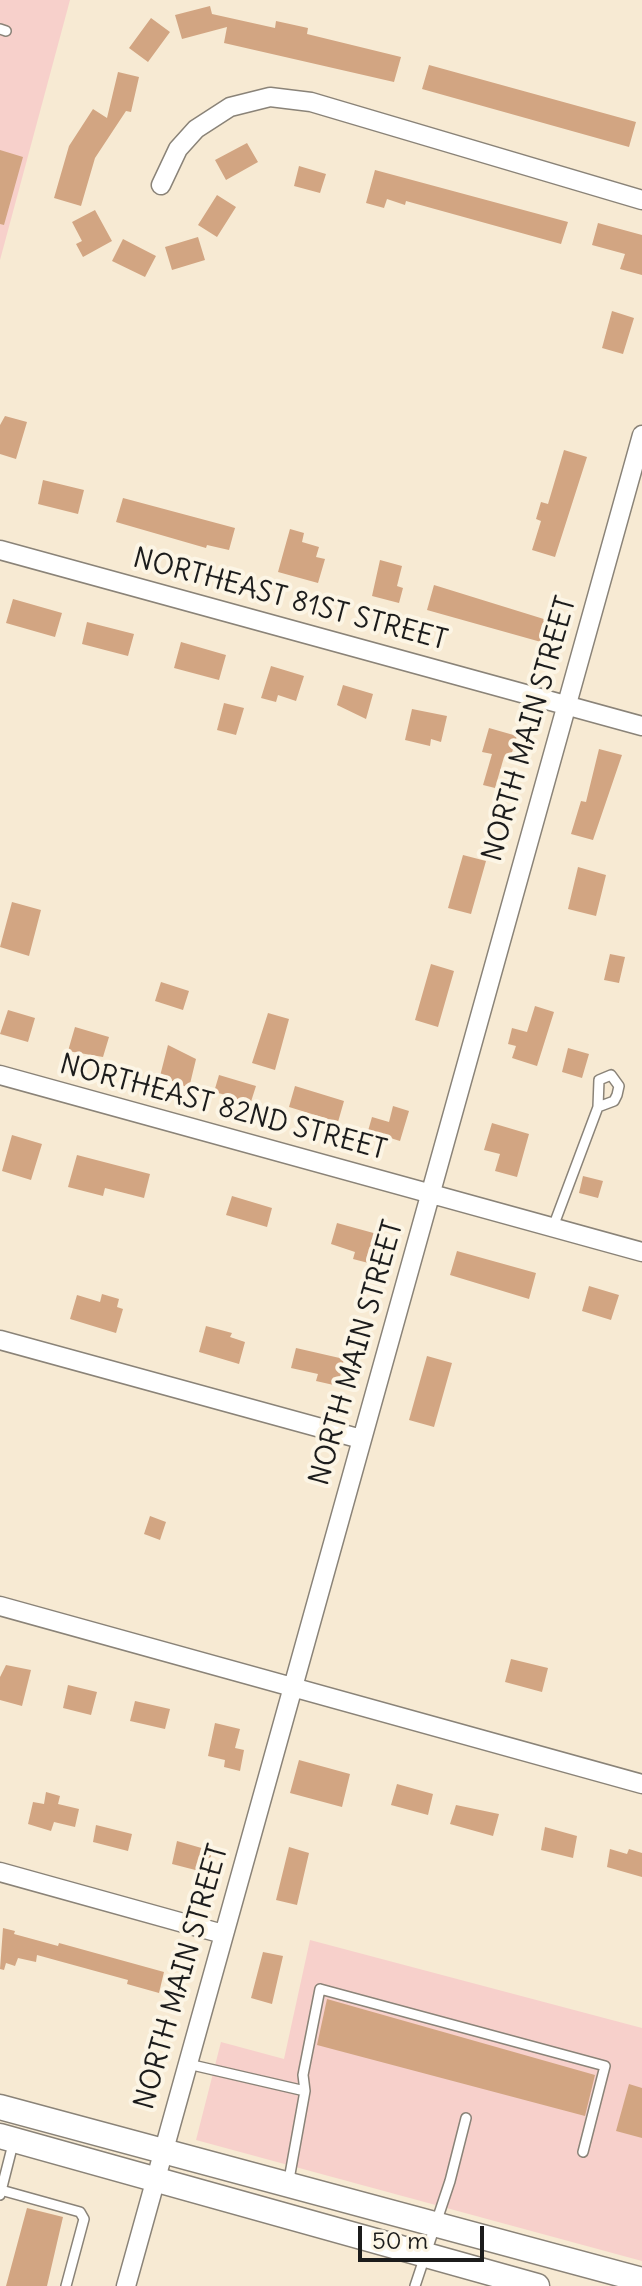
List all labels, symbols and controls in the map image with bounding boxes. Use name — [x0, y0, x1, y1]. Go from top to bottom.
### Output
street label: NORTHEAST 81ST STREET — [129, 542, 451, 658]
street label: NORTH MAIN STREET — [476, 593, 584, 865]
street label: NORTHEAST 82ND STREET — [56, 1048, 390, 1168]
street label: NORTH MAIN STREET — [303, 1217, 411, 1489]
street label: NORTH MAIN STREET — [128, 1841, 236, 2113]
scale bar — [362, 2210, 488, 2260]
text: 50 m — [372, 2225, 428, 2255]

